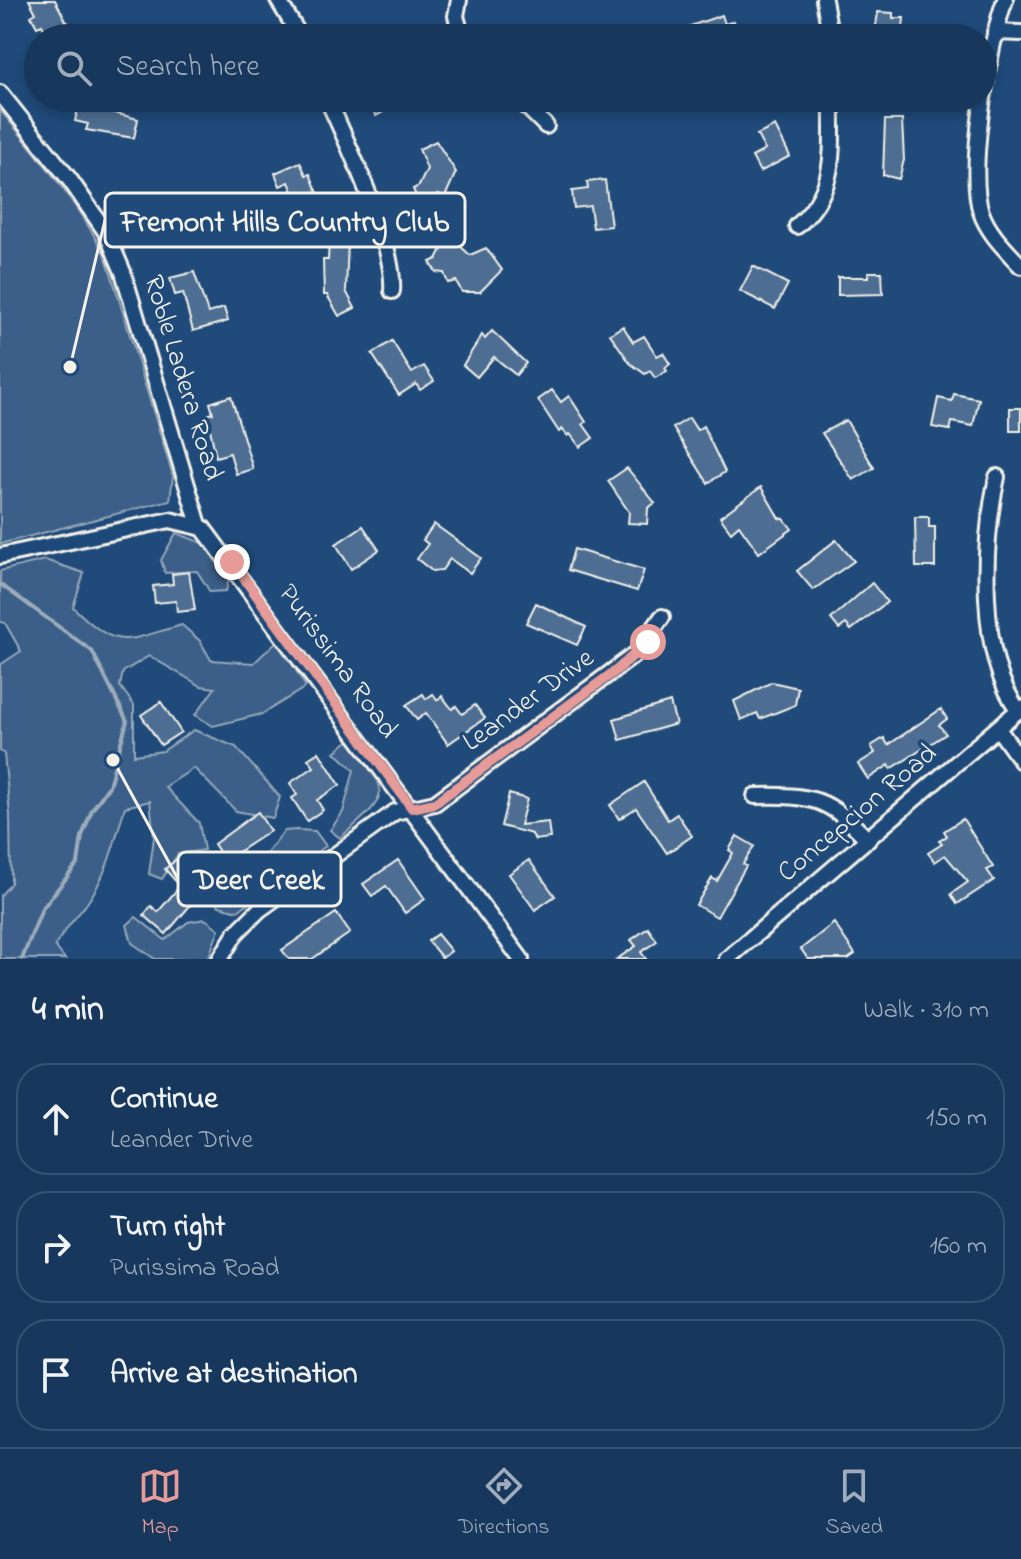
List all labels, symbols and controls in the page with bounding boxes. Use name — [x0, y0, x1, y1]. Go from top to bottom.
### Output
search box — [24, 24, 997, 112]
icon: search — [52, 46, 96, 90]
text: Search here — [116, 46, 260, 90]
callout: Fremont Hills Country Club — [105, 193, 465, 247]
text: Fremont Hills Country Club — [119, 202, 449, 246]
street label: Roble Ladera Road — [131, 270, 233, 486]
route end — [214, 544, 250, 580]
street label: Purissima Road — [267, 576, 407, 748]
route start — [630, 624, 666, 660]
street label: Leander Drive — [455, 639, 604, 763]
street label: Concepcion Road — [769, 735, 947, 893]
callout: Deer Creek — [178, 852, 341, 906]
text: Deer Creek — [191, 860, 326, 904]
text: 4 min — [32, 986, 104, 1036]
text: Walk · 310 m — [864, 992, 989, 1030]
text: Continue — [110, 1078, 218, 1122]
icon: ahead — [34, 1097, 78, 1141]
text: 150 m — [926, 1100, 987, 1138]
text: Leander Drive — [110, 1122, 253, 1160]
text: Turn right — [110, 1206, 225, 1250]
icon: right — [34, 1225, 78, 1269]
text: 160 m — [929, 1228, 987, 1266]
text: Purissima Road — [110, 1250, 279, 1288]
icon: arrive — [34, 1353, 78, 1397]
text: Arrive at destination — [110, 1353, 358, 1397]
tab: Map — [138, 1464, 182, 1544]
tab: Directions — [458, 1464, 549, 1544]
tab: Saved — [826, 1464, 883, 1544]

